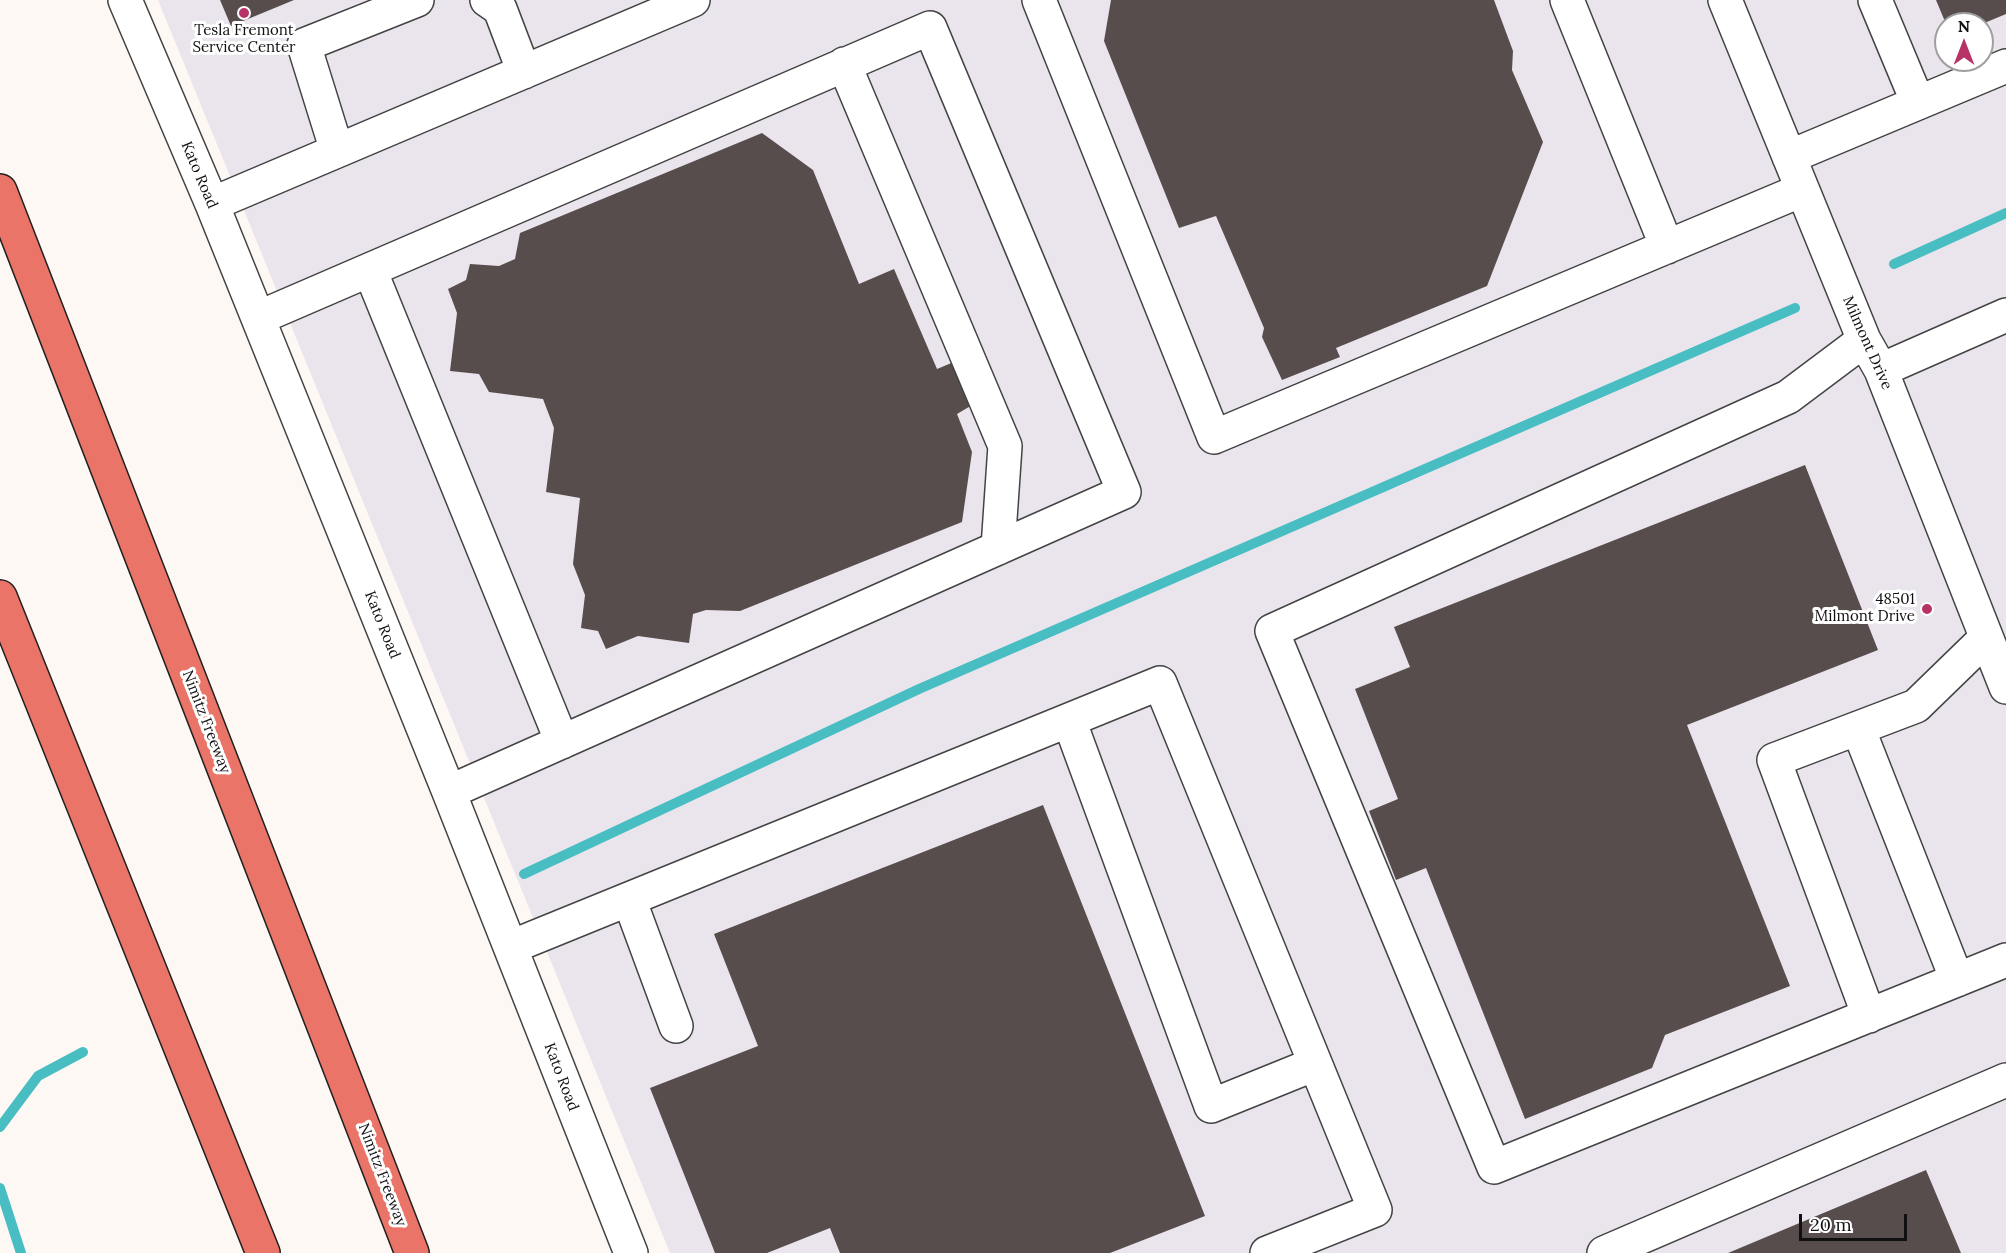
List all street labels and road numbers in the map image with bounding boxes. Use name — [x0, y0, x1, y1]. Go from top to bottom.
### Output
street label: Kato Road — [177, 139, 221, 211]
street label: Milmont Drive — [1838, 293, 1896, 393]
street label: Kato Road — [360, 589, 404, 661]
street label: Nimitz Freeway — [178, 668, 234, 776]
street label: Kato Road — [540, 1041, 582, 1113]
street label: Nimitz Freeway — [354, 1121, 410, 1229]

